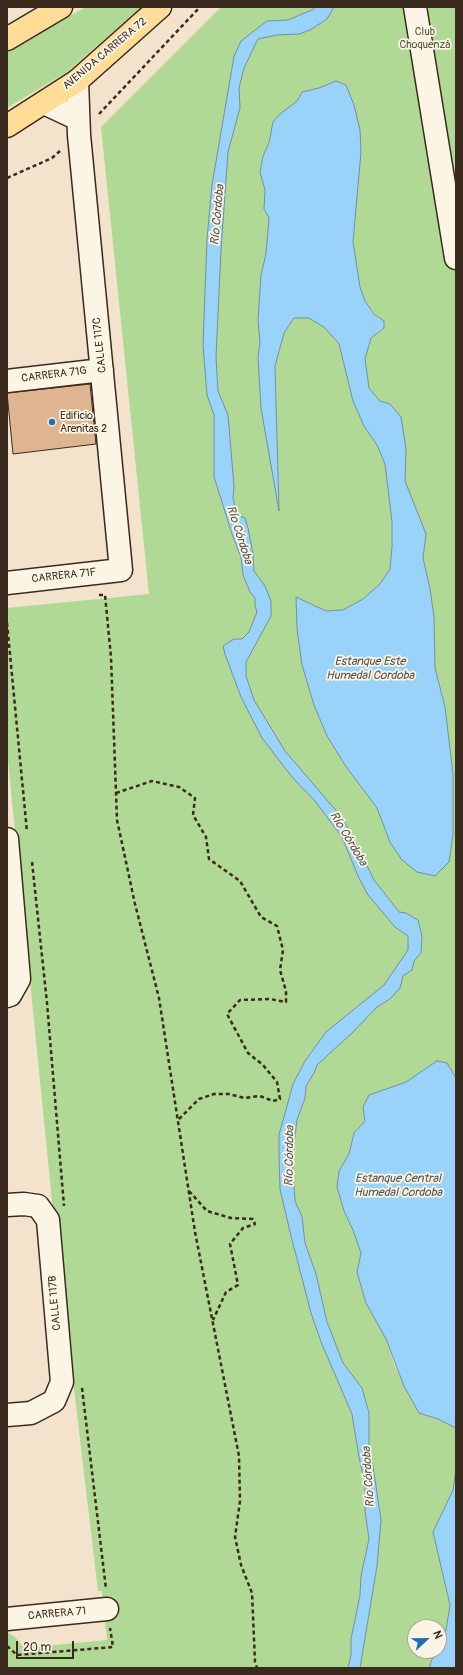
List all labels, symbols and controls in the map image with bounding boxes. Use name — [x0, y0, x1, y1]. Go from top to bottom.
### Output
street label: AVENIDA CARRERA 72 — [60, 15, 150, 93]
park label: Club Choquenzá — [400, 25, 450, 51]
water label: Río Córdoba — [208, 184, 228, 246]
street label: CALLE 117C — [91, 317, 109, 373]
street label: CARRERA 71G — [21, 364, 87, 386]
place label: Edificio Arenitas 2 — [60, 409, 107, 435]
marker: Edificio Arenitas 2 — [47, 417, 57, 427]
water label: Río Córdoba — [223, 504, 255, 566]
street label: CARRERA 71F — [31, 566, 97, 586]
water label: Estanque Este Humedal Cordoba — [326, 655, 414, 683]
water label: Río Córdoba — [326, 809, 370, 869]
water label: Río Córdoba — [282, 1125, 298, 1187]
water label: Estanque Central Humedal Cordoba — [354, 1172, 442, 1200]
street label: CALLE 117B — [46, 1275, 64, 1331]
water label: Río Córdoba — [360, 1446, 378, 1508]
street label: CARRERA 71 — [27, 1605, 87, 1623]
north arrow — [407, 1619, 447, 1659]
text: N — [430, 1629, 445, 1641]
scale bar — [18, 1633, 76, 1659]
text: 20 m — [23, 1640, 51, 1655]

